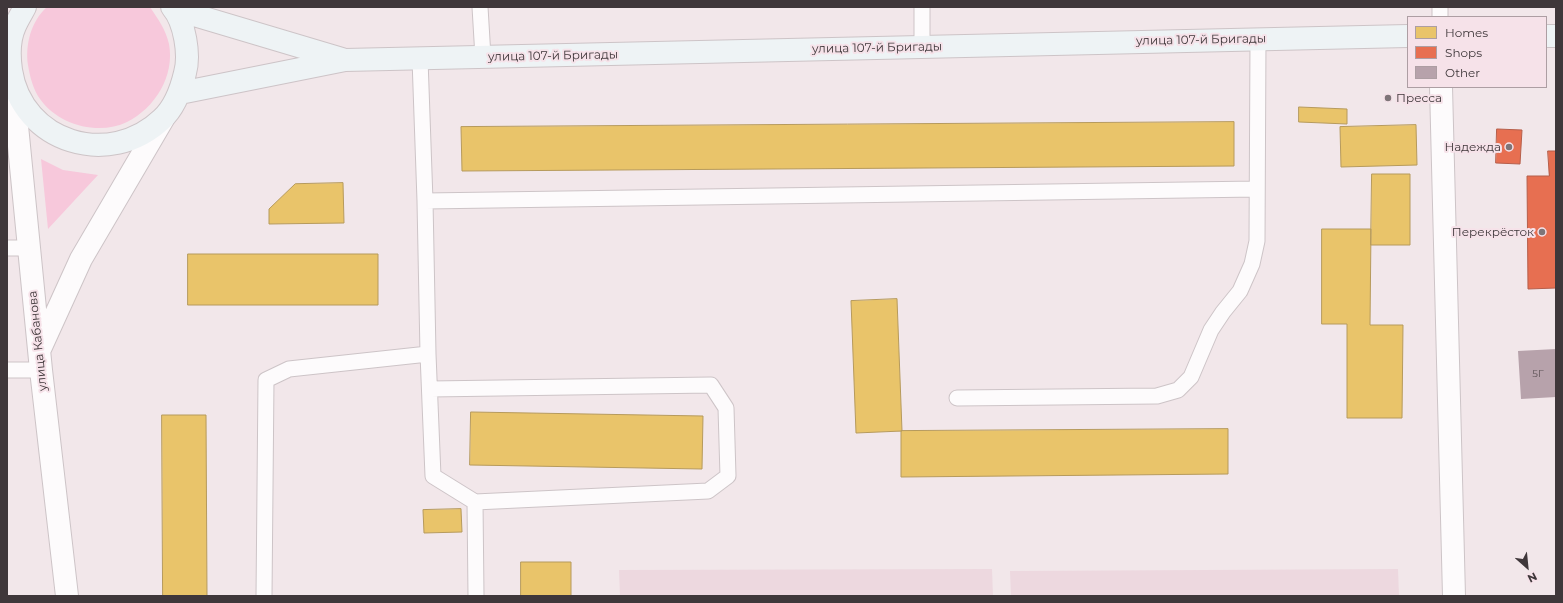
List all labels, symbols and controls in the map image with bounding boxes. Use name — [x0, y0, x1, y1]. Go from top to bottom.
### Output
legend — [1407, 16, 1547, 88]
text: Homes — [1445, 25, 1488, 40]
street label: улица 107-й Бригады — [1136, 32, 1266, 48]
street label: улица 107-й Бригады — [812, 40, 942, 56]
text: Shops — [1445, 45, 1482, 60]
street label: улица 107-й Бригады — [488, 48, 618, 64]
text: Other — [1445, 65, 1480, 80]
place label: Пресса — [1396, 91, 1442, 105]
marker: Пресса — [1383, 93, 1393, 103]
place label: Надежда — [1444, 140, 1501, 154]
marker: Надежда — [1504, 142, 1514, 152]
place label: Перекрёсток — [1452, 225, 1534, 239]
marker: Перекрёсток — [1537, 227, 1547, 237]
street label: улица Кабанова — [26, 290, 50, 392]
house number: 5Г — [1532, 368, 1544, 380]
north arrow — [1507, 547, 1547, 587]
text: N — [1525, 569, 1540, 586]

